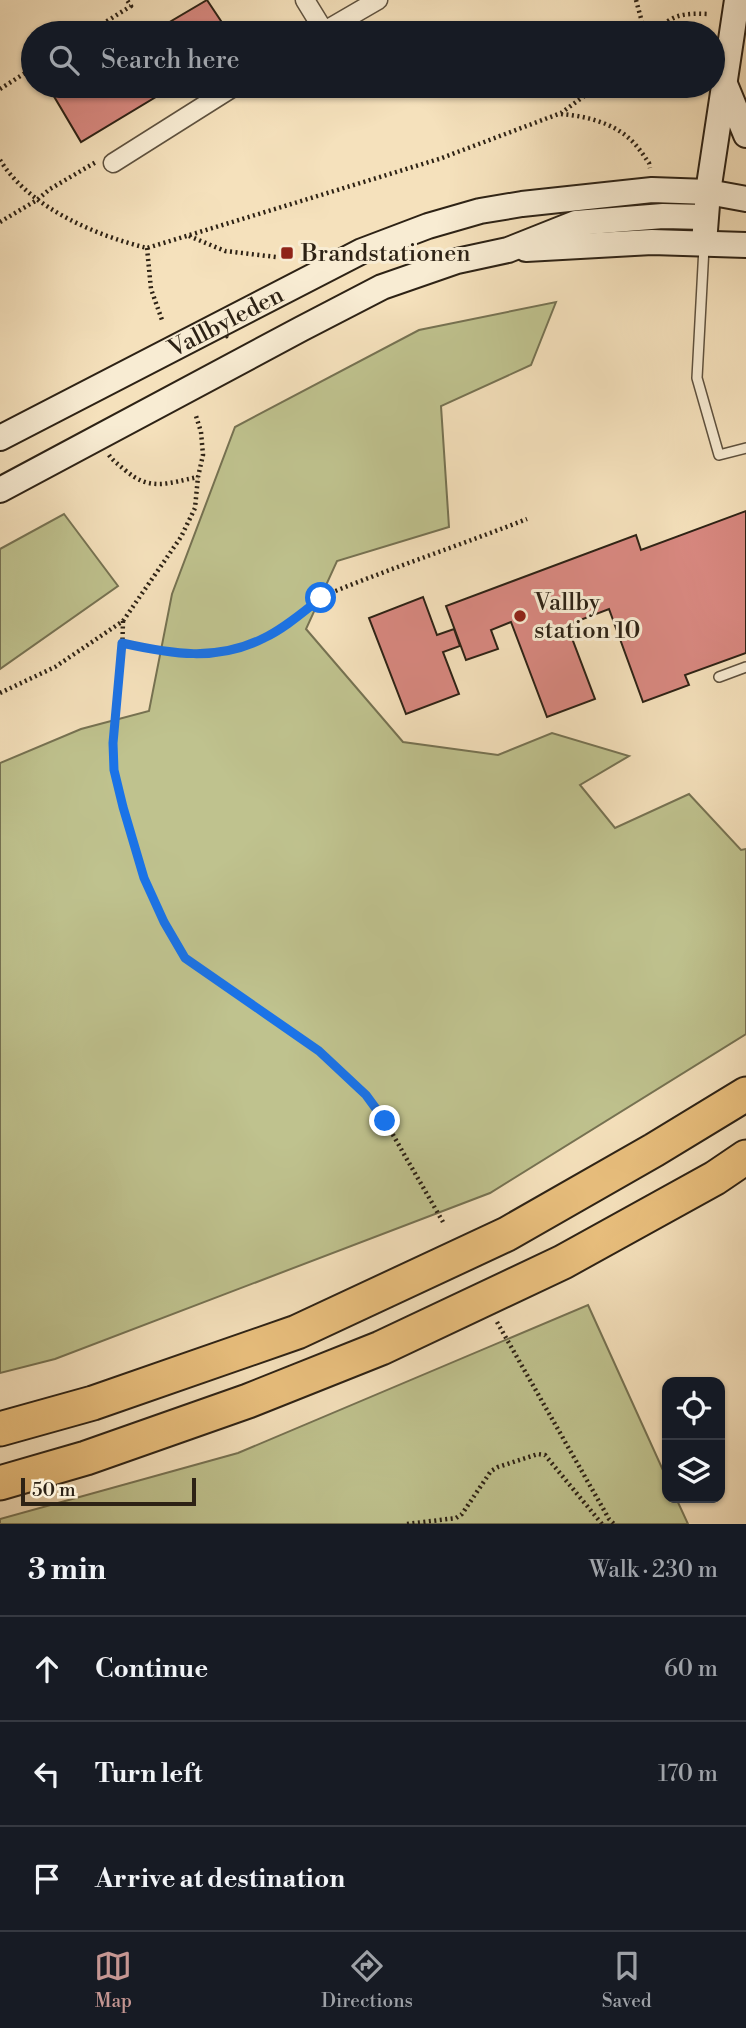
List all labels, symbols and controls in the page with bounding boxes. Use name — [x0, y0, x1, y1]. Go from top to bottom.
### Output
search box — [21, 21, 725, 98]
icon: search — [45, 41, 83, 79]
text: Search here — [101, 44, 240, 76]
place label: Brandstationen — [300, 239, 471, 269]
marker: Brandstationen — [279, 245, 295, 261]
street label: Vallbyleden — [162, 280, 289, 365]
route start — [305, 582, 336, 613]
place label: Vallby station 10 — [533, 588, 640, 646]
marker: Vallby station 10 — [512, 608, 528, 624]
route end — [369, 1105, 400, 1136]
map controls — [662, 1377, 725, 1503]
button: locate — [662, 1377, 725, 1440]
button: layers — [662, 1440, 725, 1503]
scale bar — [21, 1475, 196, 1507]
text: 50 m — [32, 1478, 76, 1502]
text: 3 min — [28, 1551, 106, 1589]
text: Walk · 230 m — [589, 1556, 718, 1584]
icon: ahead — [28, 1650, 66, 1688]
text: Continue — [95, 1653, 208, 1685]
text: 60 m — [664, 1655, 718, 1683]
icon: left — [28, 1755, 66, 1793]
text: Turn left — [95, 1758, 203, 1790]
text: 170 m — [658, 1760, 718, 1788]
icon: arrive — [28, 1860, 66, 1898]
text: Arrive at destination — [95, 1863, 345, 1895]
tab: Map — [94, 1947, 132, 2013]
tab: Directions — [321, 1947, 413, 2013]
tab: Saved — [602, 1947, 652, 2013]

